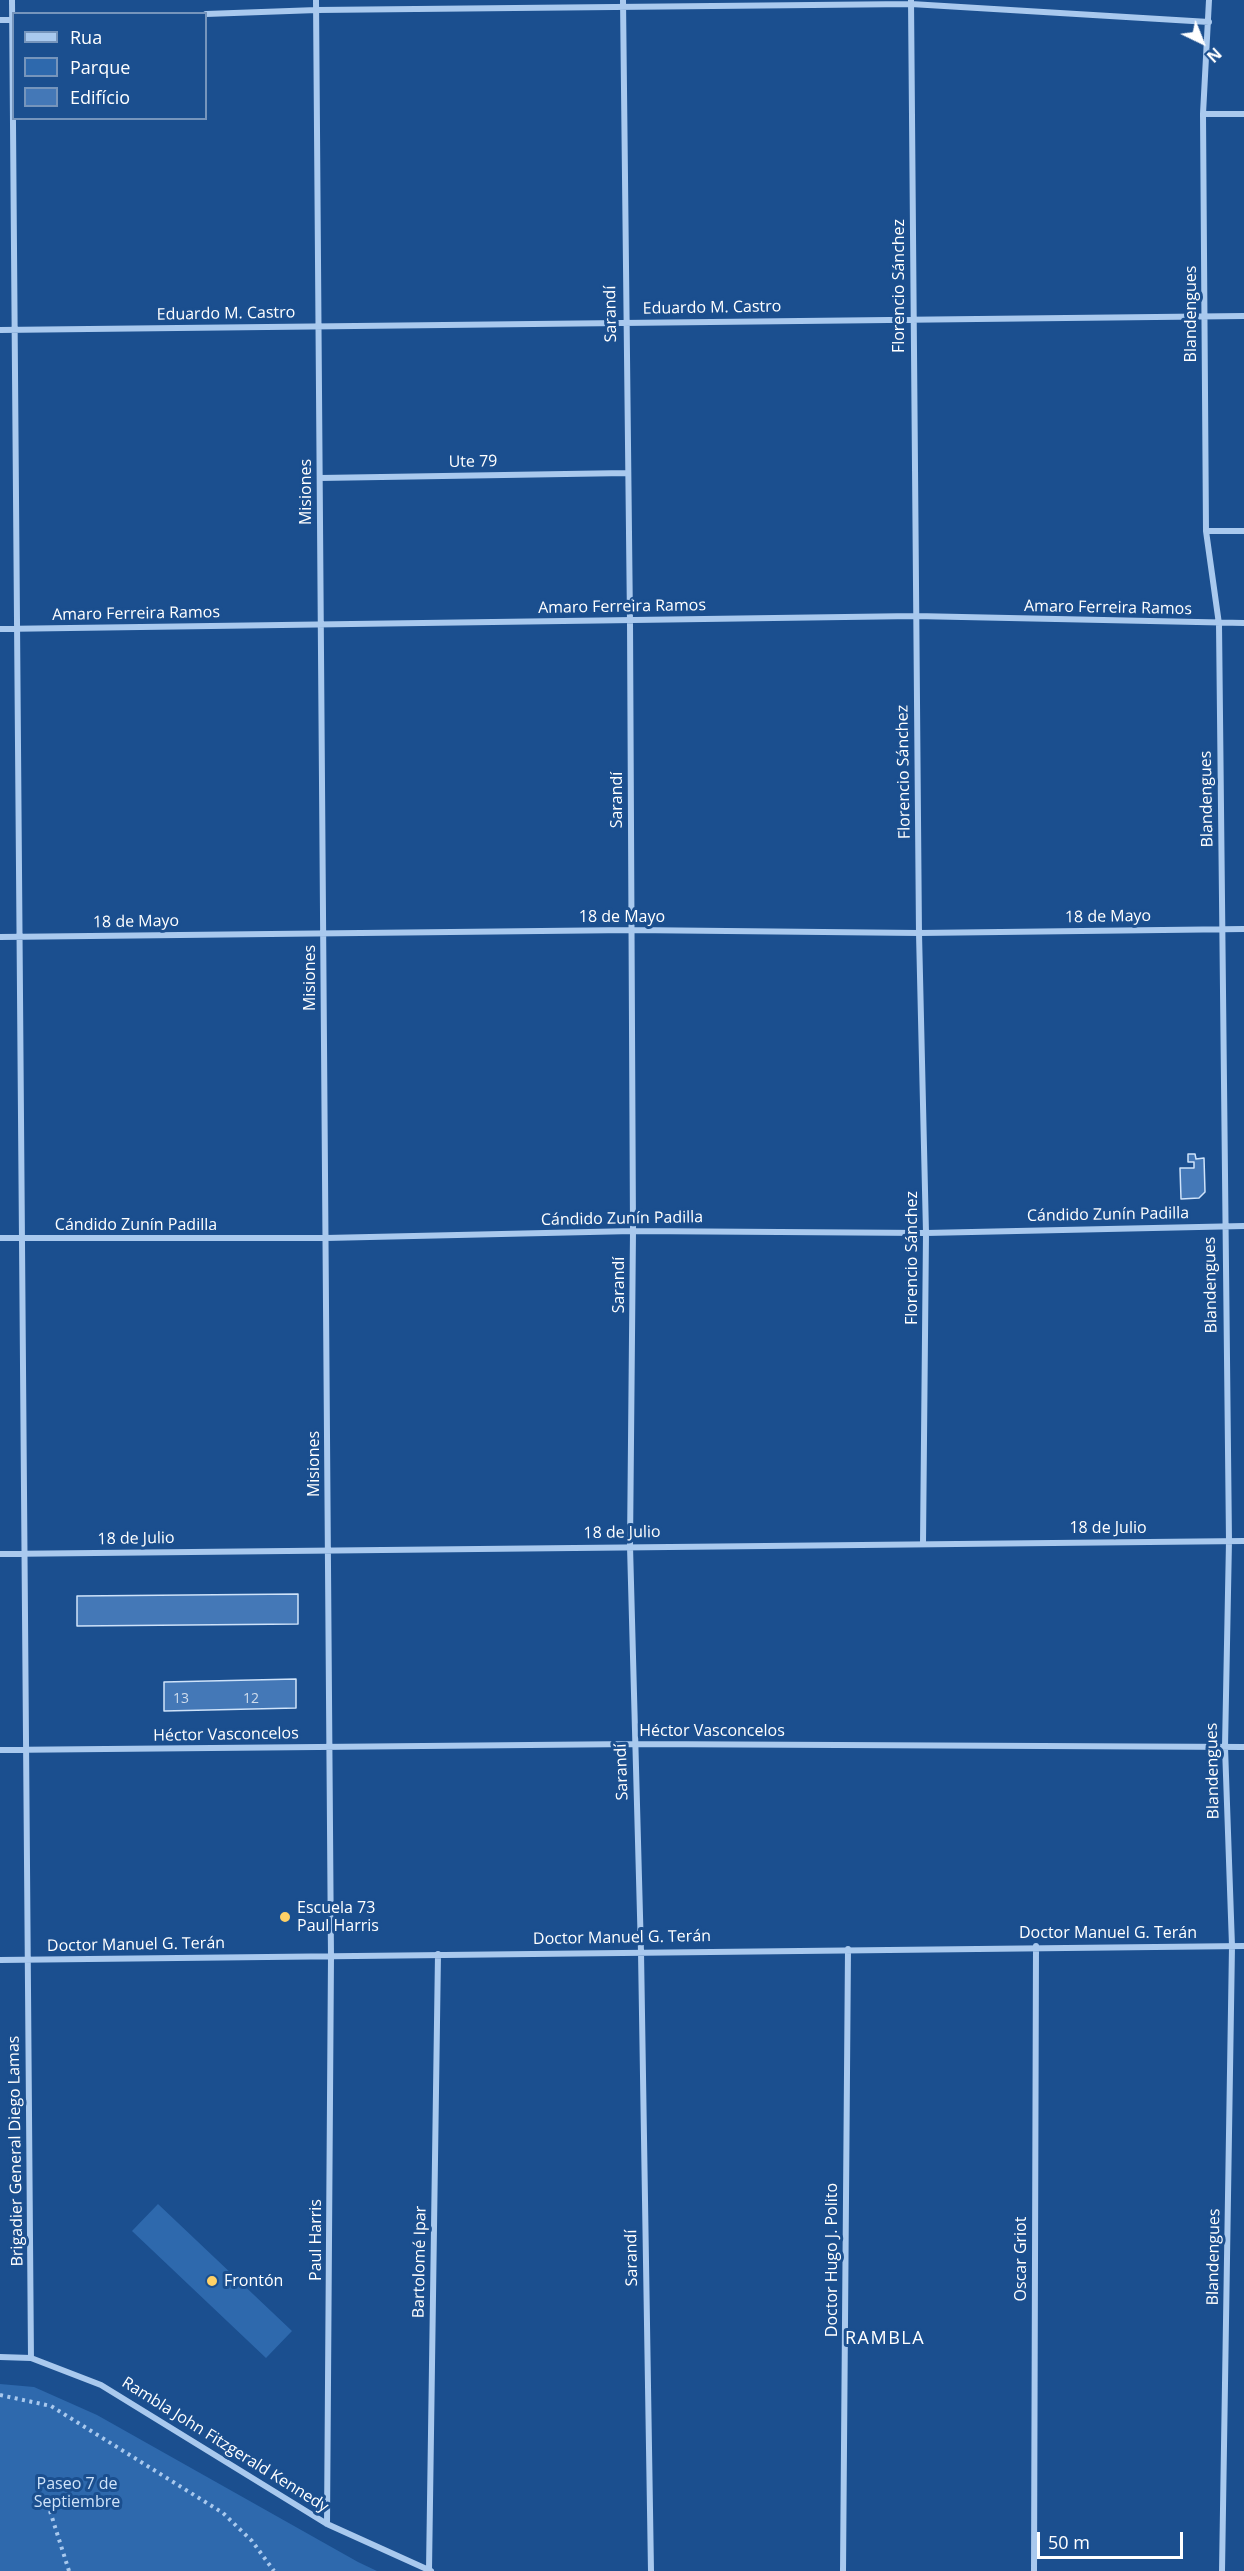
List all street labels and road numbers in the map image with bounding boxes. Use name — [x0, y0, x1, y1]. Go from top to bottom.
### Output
street label: Florencio Sánchez — [889, 219, 909, 353]
street label: Blandengues — [1181, 266, 1201, 362]
street label: Sarandí — [601, 285, 621, 343]
street label: Eduardo M. Castro — [642, 297, 782, 319]
street label: Eduardo M. Castro — [156, 303, 296, 325]
street label: Ute 79 — [448, 452, 498, 472]
street label: Misiones — [296, 459, 316, 525]
street label: Amaro Ferreira Ramos — [538, 596, 706, 618]
street label: Amaro Ferreira Ramos — [1024, 597, 1192, 619]
street label: Amaro Ferreira Ramos — [52, 603, 220, 625]
street label: Florencio Sánchez — [893, 705, 915, 839]
street label: Blandengues — [1197, 750, 1217, 848]
street label: Sarandí — [607, 772, 627, 828]
street label: 18 de Mayo — [579, 907, 665, 927]
street label: 18 de Mayo — [1065, 907, 1151, 927]
street label: 18 de Mayo — [93, 912, 179, 932]
street label: Misiones — [300, 945, 320, 1011]
street label: Florencio Sánchez — [902, 1191, 922, 1325]
street label: Cándido Zunín Padilla — [1027, 1204, 1189, 1226]
street label: Cándido Zunín Padilla — [541, 1208, 703, 1230]
street label: Cándido Zunín Padilla — [55, 1215, 217, 1235]
street label: Blandengues — [1201, 1236, 1221, 1334]
street label: Sarandí — [609, 1257, 629, 1313]
street label: Misiones — [304, 1431, 324, 1497]
street label: 18 de Julio — [1069, 1518, 1147, 1538]
street label: 18 de Julio — [583, 1523, 661, 1543]
street label: 18 de Julio — [97, 1529, 175, 1549]
street label: Héctor Vasconcelos — [639, 1721, 785, 1741]
street label: Blandengues — [1203, 1722, 1223, 1820]
street label: Héctor Vasconcelos — [153, 1724, 299, 1746]
street label: Sarandí — [611, 1743, 633, 1801]
street label: Doctor Manuel G. Terán — [1019, 1923, 1197, 1943]
street label: Doctor Manuel G. Terán — [533, 1927, 711, 1949]
street label: Doctor Manuel G. Terán — [47, 1934, 225, 1956]
street label: Brigadier General Diego Lamas — [4, 2035, 28, 2267]
street label: Doctor Hugo J. Polito — [822, 2183, 842, 2337]
street label: Paul Harris — [306, 2199, 326, 2281]
street label: Bartolomé Ipar — [409, 2206, 431, 2318]
street label: Blandengues — [1204, 2208, 1224, 2306]
street label: Oscar Griot — [1011, 2217, 1031, 2301]
street label: Sarandí — [622, 2229, 642, 2287]
street label: Rambla John Fitzgerald Kennedy — [118, 2373, 332, 2517]

